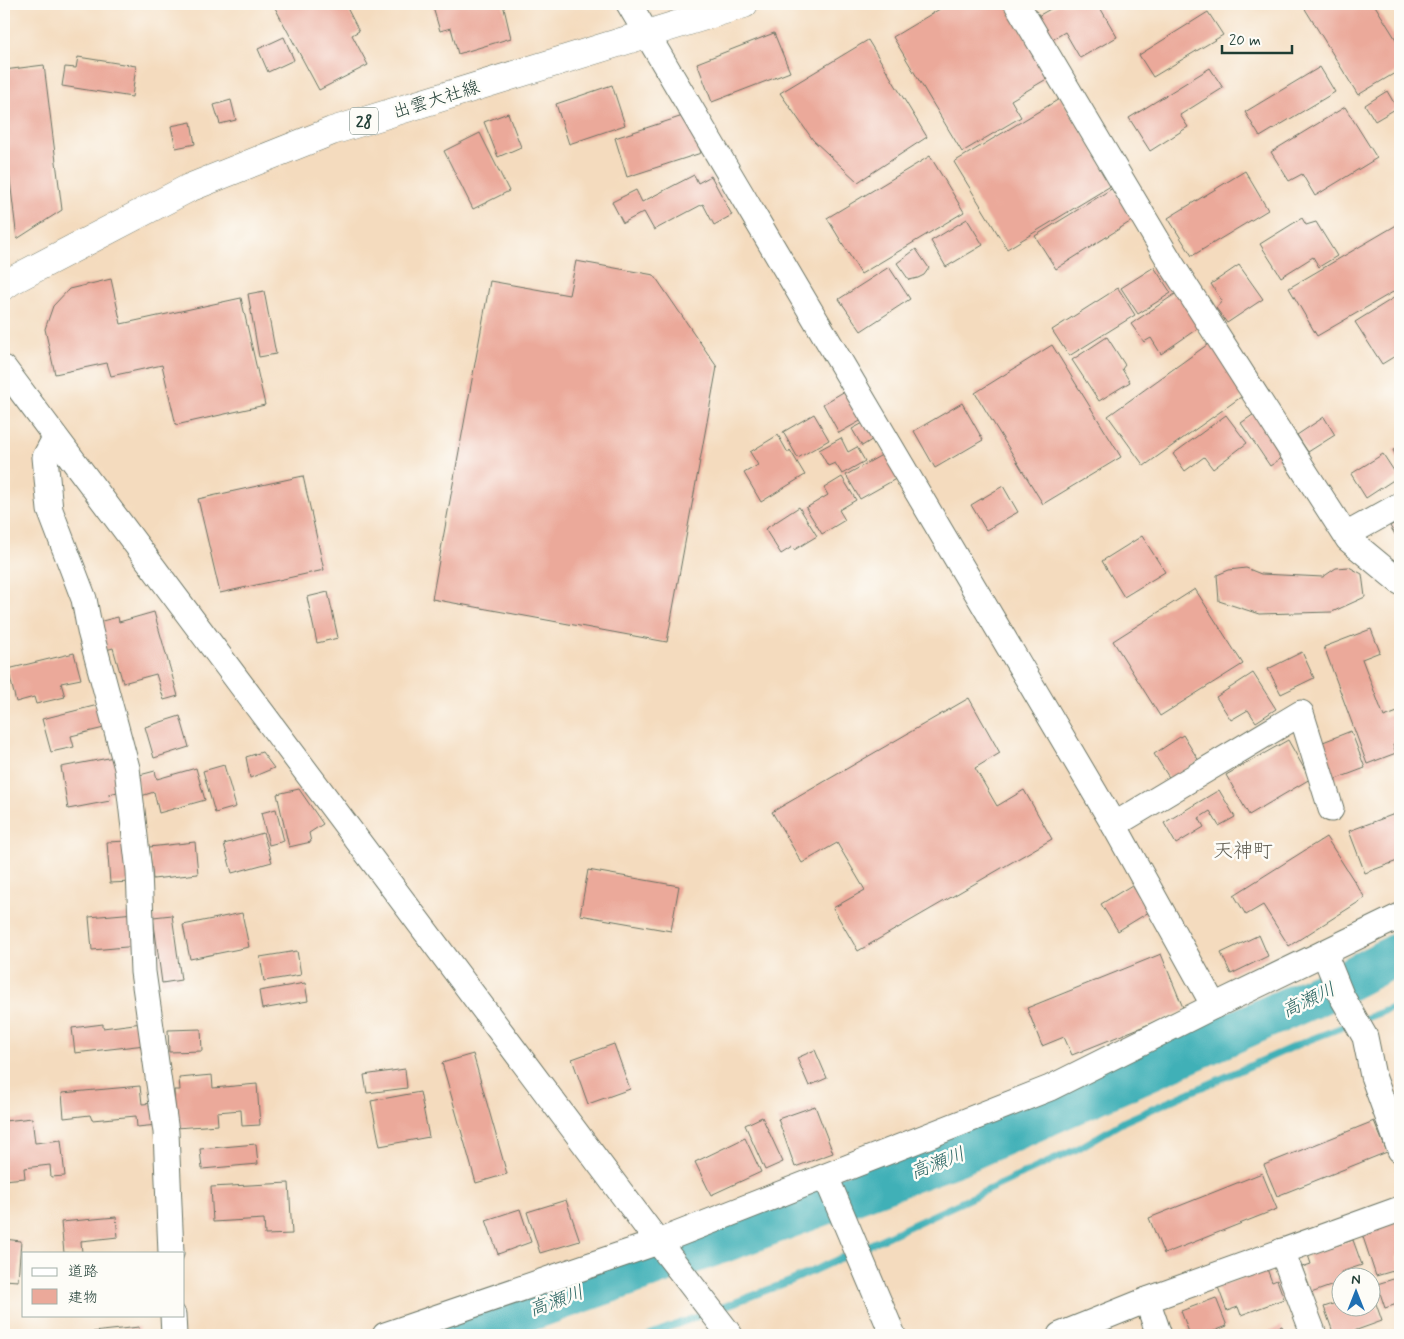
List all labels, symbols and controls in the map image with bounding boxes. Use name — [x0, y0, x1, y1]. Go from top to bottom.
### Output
scale bar — [1222, 22, 1292, 54]
text: 20 m — [1229, 31, 1261, 51]
street label: 出雲大社線 — [390, 75, 483, 125]
road number: 28 — [350, 108, 378, 134]
district label: 天神町 — [1213, 838, 1273, 865]
water label: 高瀬川 — [1278, 977, 1340, 1024]
water label: 高瀬川 — [906, 1142, 969, 1185]
legend — [22, 1252, 185, 1316]
text: 道路 — [68, 1262, 98, 1282]
north arrow — [1332, 1266, 1382, 1316]
text: N — [1351, 1271, 1361, 1289]
water label: 高瀬川 — [525, 1280, 588, 1323]
text: 建物 — [68, 1288, 98, 1308]

